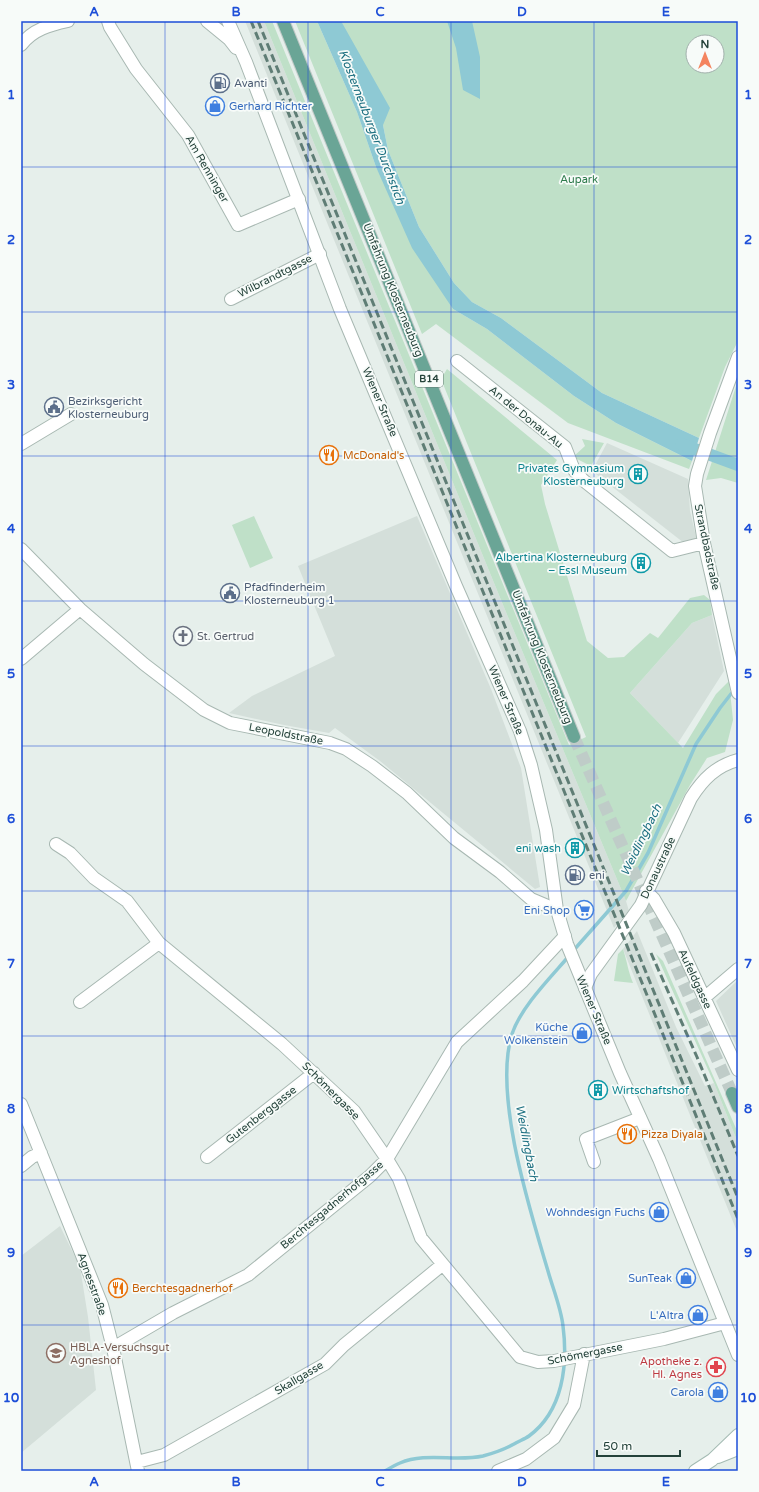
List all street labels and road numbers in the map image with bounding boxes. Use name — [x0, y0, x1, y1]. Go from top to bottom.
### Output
street label: Am Renninger — [183, 133, 232, 206]
street label: Umfahrung Klosterneuburg — [360, 221, 426, 359]
street label: Wilbrandtgasse — [236, 252, 314, 300]
street label: Wiener Straße — [360, 365, 400, 439]
road number: B14 — [415, 371, 443, 387]
street label: An der Donau-Au — [486, 383, 566, 451]
street label: Strandbadstraße — [692, 503, 722, 591]
street label: Umfahrung Klosterneuburg — [509, 588, 575, 726]
street label: Wiener Straße — [486, 663, 526, 737]
street label: Leopoldstraße — [248, 720, 324, 748]
street label: Donaustraße — [638, 835, 678, 901]
street label: Aufeldgasse — [675, 947, 715, 1011]
street label: Wiener Straße — [574, 973, 614, 1047]
street label: Schömergasse — [299, 1059, 363, 1123]
street label: Gutenberggasse — [223, 1083, 299, 1147]
street label: Berchtesgadnerhofgasse — [278, 1158, 386, 1252]
street label: Agnesstraße — [75, 1251, 109, 1317]
street label: Schömergasse — [546, 1340, 624, 1368]
street label: Skallgasse — [272, 1358, 326, 1398]

